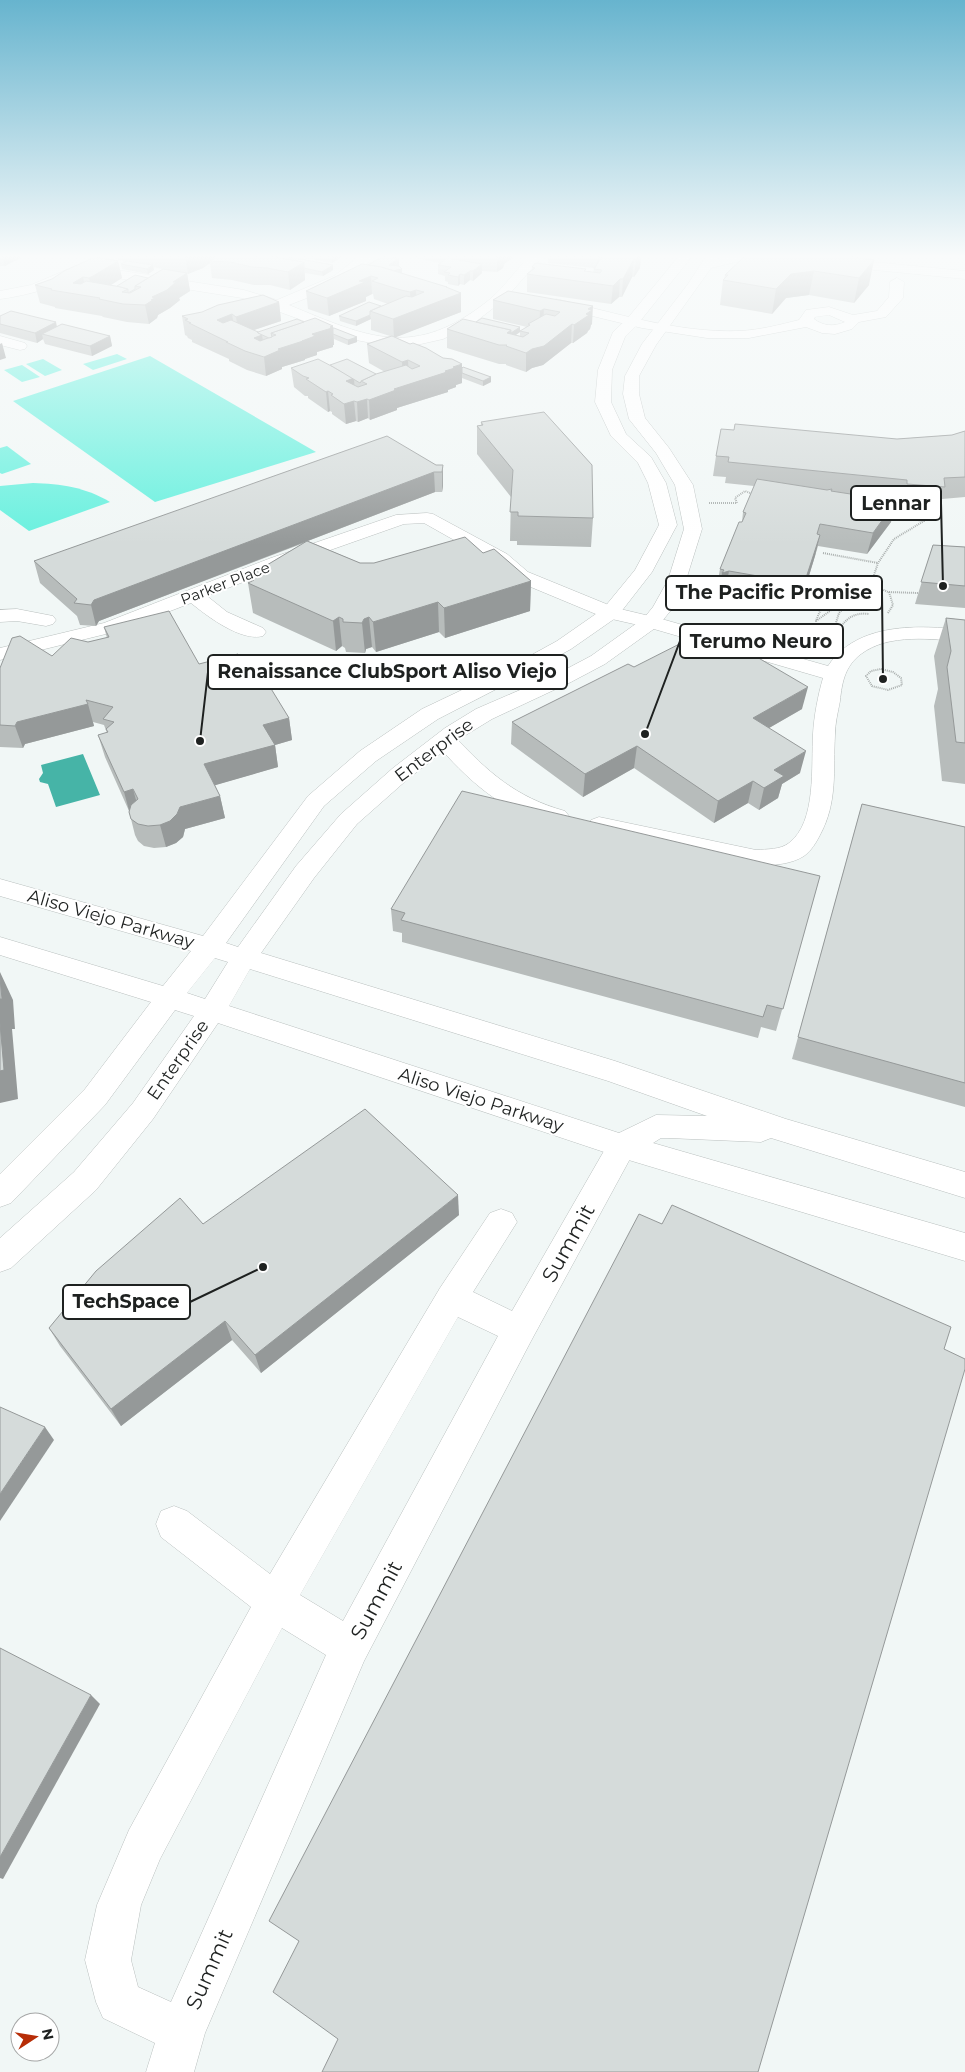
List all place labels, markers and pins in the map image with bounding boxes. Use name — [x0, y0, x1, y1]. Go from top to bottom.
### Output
callout: Lennar — [851, 486, 941, 520]
callout: The Pacific Promise — [666, 576, 882, 610]
callout: Terumo Neuro — [680, 624, 843, 658]
callout: Renaissance ClubSport Aliso Viejo — [208, 655, 567, 689]
callout: TechSpace — [63, 1285, 190, 1319]

